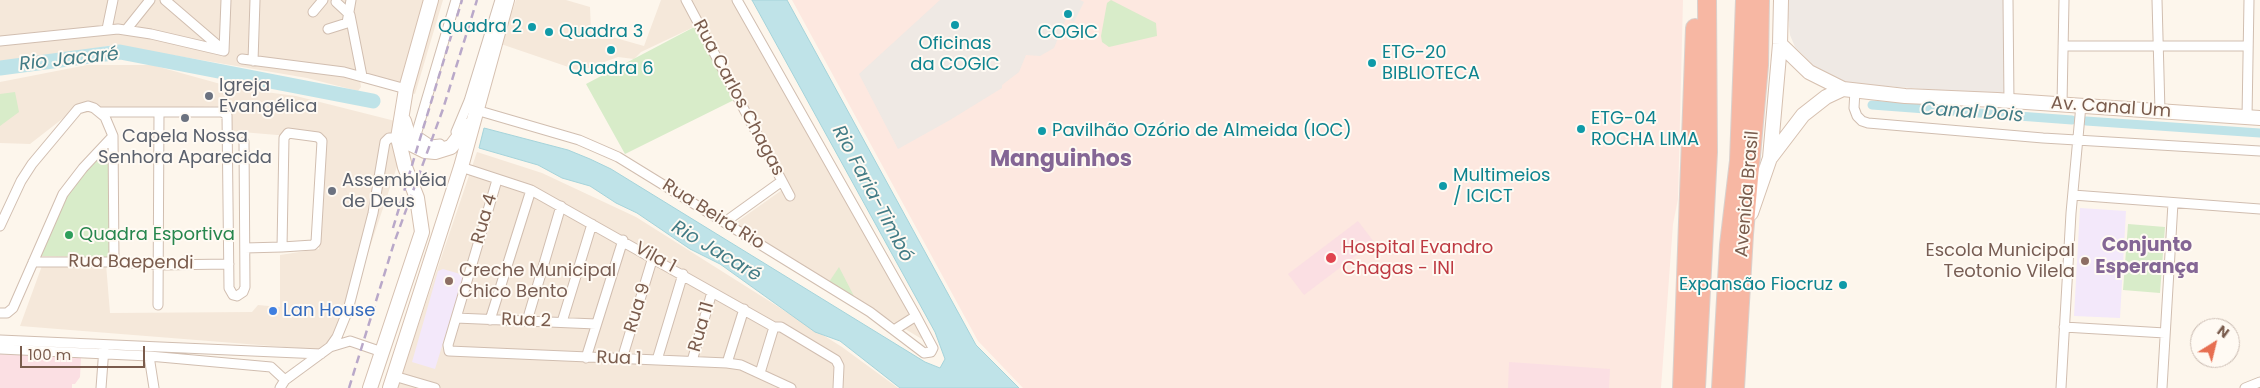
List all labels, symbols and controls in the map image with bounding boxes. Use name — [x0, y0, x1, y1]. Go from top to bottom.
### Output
marker: COGIC — [1062, 8, 1074, 20]
place label: Quadra 2 — [438, 16, 522, 38]
street label: Rua Carlos Chagas — [688, 16, 788, 180]
marker: Oficinas da COGIC — [949, 19, 961, 31]
marker: Quadra 2 — [526, 21, 538, 33]
place label: Quadra 3 — [559, 21, 643, 43]
place label: COGIC — [1038, 22, 1098, 44]
marker: Quadra 3 — [543, 26, 555, 38]
place label: Oficinas da COGIC — [910, 33, 1000, 76]
place label: ETG-20 BIBLIOTECA — [1382, 42, 1480, 84]
water label: Rio Jacaré — [18, 43, 120, 77]
marker: Quadra 6 — [605, 44, 617, 56]
marker: ETG-20 BIBLIOTECA — [1366, 57, 1378, 69]
place label: Quadra 6 — [568, 58, 654, 80]
place label: Igreja Evangélica — [219, 75, 317, 118]
marker: Igreja Evangélica — [203, 90, 215, 102]
street label: Av. Canal Um — [2050, 93, 2172, 123]
water label: Canal Dois — [1920, 98, 2024, 128]
place label: ETG-04 ROCHA LIMA — [1591, 108, 1699, 150]
marker: Capela Nossa Senhora Aparecida — [179, 112, 191, 124]
place label: Pavilhão Ozório de Almeida (IOC) — [1052, 120, 1352, 142]
water label: Rio Faria-Timbó — [826, 122, 918, 266]
marker: ETG-04 ROCHA LIMA — [1575, 123, 1587, 135]
marker: Pavilhão Ozório de Almeida (IOC) — [1036, 125, 1048, 137]
place label: Capela Nossa Senhora Aparecida — [98, 126, 272, 168]
street label: Avenida Brasil — [1732, 130, 1764, 258]
district label: Manguinhos — [990, 147, 1132, 173]
place label: Multimeios / ICICT — [1453, 165, 1550, 208]
place label: Assembléia de Deus — [342, 170, 447, 212]
street label: Rua Beira Rio — [658, 175, 768, 255]
marker: Multimeios / ICICT — [1437, 180, 1449, 192]
marker: Assembléia de Deus — [326, 185, 338, 197]
street label: Rua 4 — [468, 192, 502, 246]
water label: Rio Jacaré — [667, 216, 765, 288]
place label: Quadra Esportiva — [79, 224, 235, 246]
marker: Quadra Esportiva — [63, 229, 75, 241]
district label: Conjunto Esperança — [2095, 235, 2199, 279]
place label: Hospital Evandro Chagas - INI — [1342, 237, 1493, 280]
street label: Vila 1 — [631, 238, 679, 278]
place label: Escola Municipal Teotonio Vilela — [1925, 240, 2075, 282]
street label: Rua Baependi — [68, 251, 194, 275]
marker: Hospital Evandro Chagas - INI — [1324, 251, 1338, 265]
marker: Escola Municipal Teotonio Vilela — [2079, 255, 2091, 267]
place label: Creche Municipal Chico Bento — [459, 260, 616, 302]
place label: Expansão Fiocruz — [1679, 274, 1833, 296]
marker: Creche Municipal Chico Bento — [443, 275, 455, 287]
marker: Expansão Fiocruz — [1837, 279, 1849, 291]
street label: Rua 9 — [620, 281, 656, 335]
place label: Lan House — [283, 300, 375, 322]
street label: Rua 11 — [685, 300, 719, 354]
marker: Lan House — [267, 305, 279, 317]
street label: Rua 2 — [501, 309, 551, 333]
north arrow — [2190, 318, 2240, 368]
text: N — [2213, 320, 2233, 343]
scale bar — [22, 336, 148, 368]
text: 100 m — [28, 344, 71, 365]
street label: Rua 1 — [596, 347, 642, 371]

